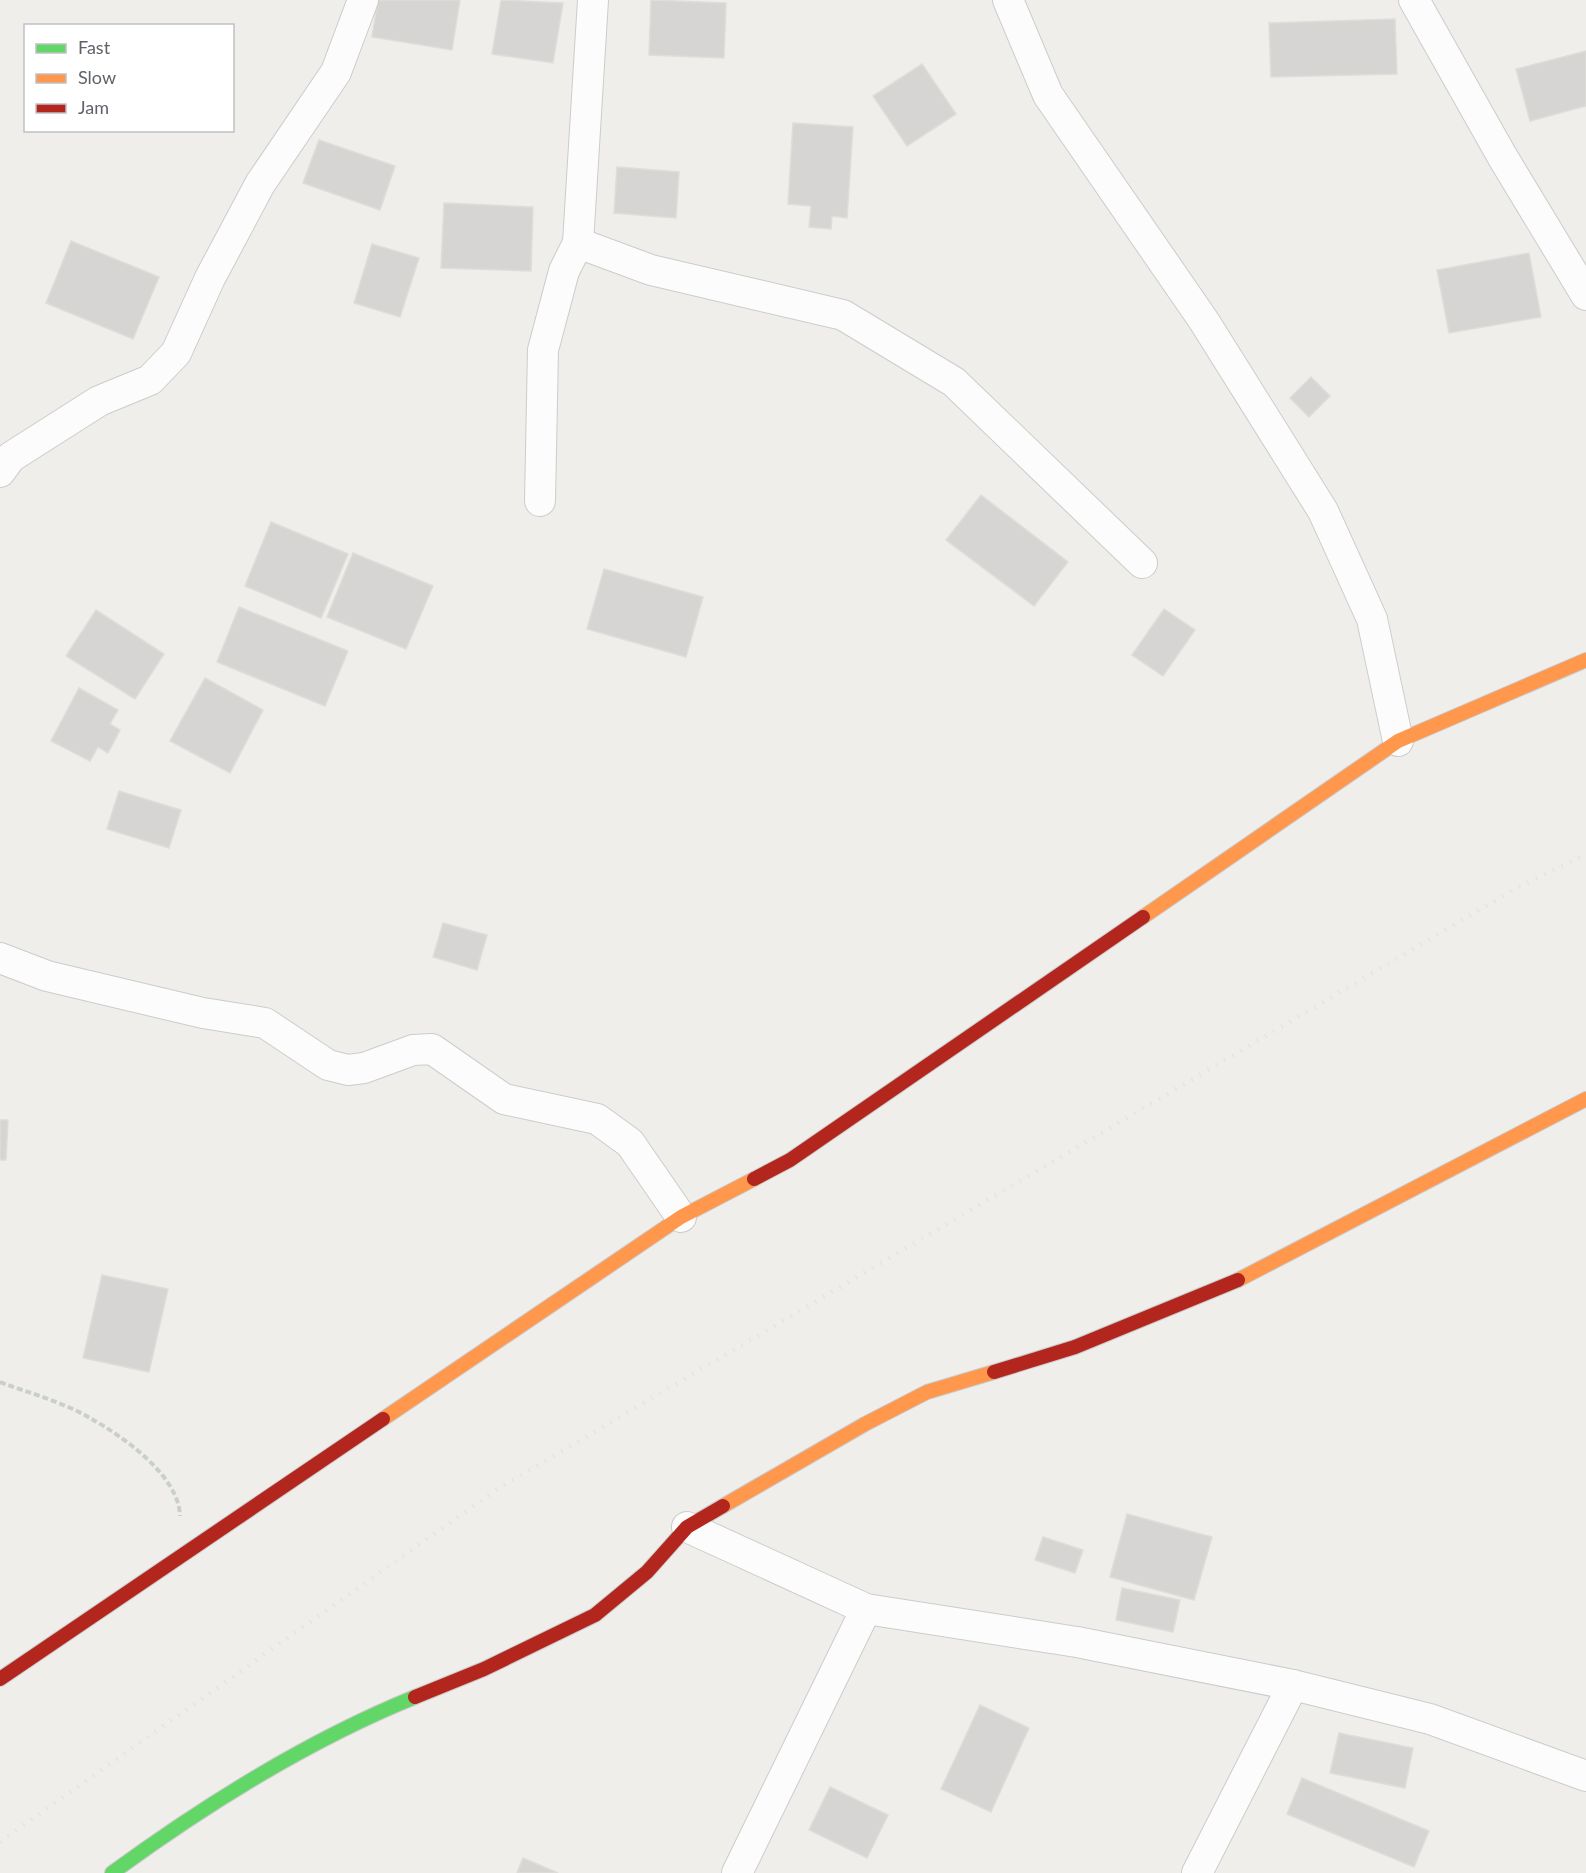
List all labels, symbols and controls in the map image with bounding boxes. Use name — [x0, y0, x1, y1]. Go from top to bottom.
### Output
legend — [24, 24, 234, 132]
text: Fast — [78, 36, 111, 58]
text: Slow — [78, 66, 116, 88]
text: Jam — [78, 96, 109, 118]

